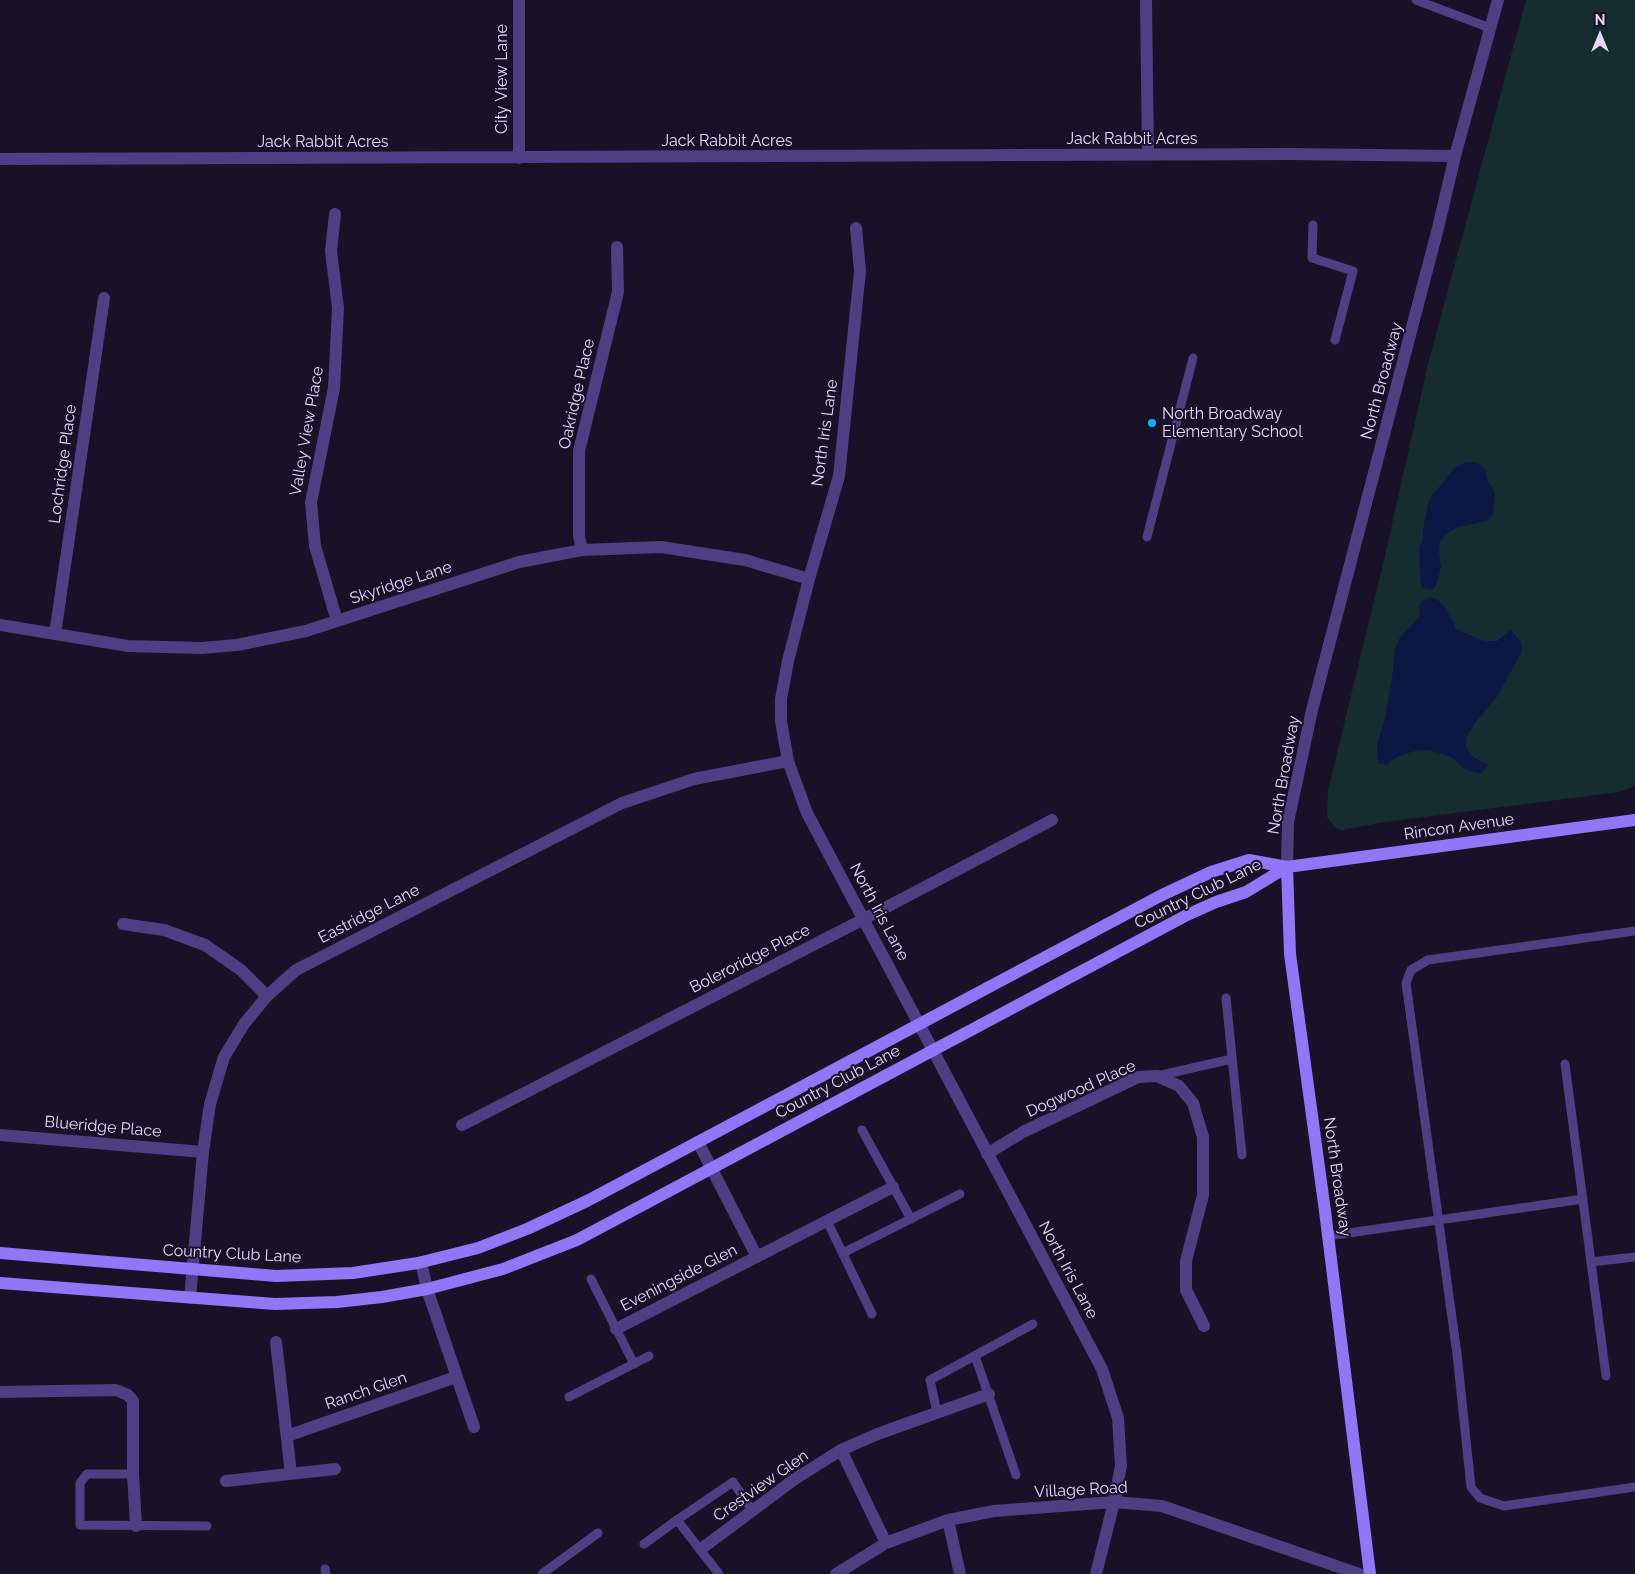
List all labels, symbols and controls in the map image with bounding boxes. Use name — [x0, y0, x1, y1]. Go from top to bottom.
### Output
north arrow — [1575, 10, 1625, 60]
text: N — [1595, 12, 1605, 28]
street label: City View Lane — [492, 24, 512, 134]
street label: Jack Rabbit Acres — [1066, 129, 1198, 149]
street label: Jack Rabbit Acres — [661, 131, 793, 151]
street label: Jack Rabbit Acres — [257, 132, 389, 152]
street label: North Broadway — [1357, 320, 1407, 442]
street label: Oakridge Place — [555, 337, 599, 451]
street label: Valley View Place — [286, 365, 328, 497]
street label: North Iris Lane — [808, 378, 842, 488]
street label: Lochridge Place — [45, 403, 81, 525]
place label: North Broadway Elementary School — [1162, 404, 1302, 442]
marker: North Broadway Elementary School — [1146, 417, 1158, 429]
street label: Skyridge Lane — [348, 557, 454, 609]
street label: North Broadway — [1264, 714, 1304, 836]
street label: Rincon Avenue — [1403, 810, 1515, 844]
street label: Country Club Lane — [1132, 855, 1264, 933]
street label: North Iris Lane — [845, 860, 913, 964]
street label: Eastridge Lane — [315, 880, 423, 948]
street label: Boleroridge Place — [687, 920, 813, 998]
street label: Country Club Lane — [772, 1041, 904, 1123]
street label: Dogwood Place — [1023, 1056, 1139, 1122]
street label: Blueridge Place — [44, 1112, 162, 1142]
street label: North Broadway — [1319, 1116, 1355, 1238]
street label: North Iris Lane — [1034, 1218, 1102, 1322]
street label: Eveningside Glen — [618, 1240, 740, 1316]
street label: Country Club Lane — [162, 1241, 302, 1267]
street label: Ranch Glen — [323, 1368, 409, 1414]
street label: Crestview Glen — [710, 1446, 812, 1526]
street label: Village Road — [1034, 1478, 1128, 1502]

